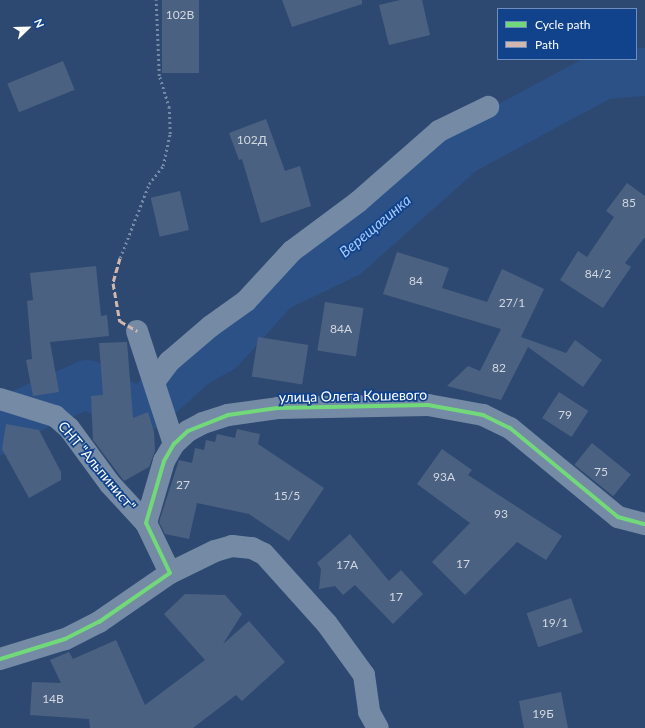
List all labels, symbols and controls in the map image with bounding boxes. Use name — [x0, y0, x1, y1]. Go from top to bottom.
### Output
north arrow — [8, 8, 48, 48]
house number: 102В — [166, 8, 194, 22]
legend — [497, 8, 637, 60]
text: N — [32, 17, 47, 30]
text: Cycle path — [535, 17, 590, 32]
text: Path — [535, 37, 559, 52]
house number: 102Д — [237, 133, 267, 147]
water label: Верещагинка — [336, 191, 414, 261]
house number: 85 — [622, 196, 636, 210]
house number: 84/2 — [585, 267, 611, 281]
house number: 84 — [409, 274, 423, 288]
house number: 27/1 — [499, 296, 525, 310]
house number: 84А — [330, 322, 352, 336]
house number: 82 — [492, 361, 506, 375]
street label: улица Олега Кошевого — [279, 386, 427, 406]
house number: 79 — [558, 408, 572, 422]
street label: СНТ "Альпинист" — [55, 418, 139, 514]
house number: 75 — [594, 465, 608, 479]
house number: 93А — [433, 470, 455, 484]
house number: 27 — [176, 478, 190, 492]
house number: 15/5 — [274, 489, 300, 503]
house number: 93 — [494, 507, 508, 521]
house number: 17 — [456, 557, 470, 571]
house number: 17А — [336, 558, 358, 572]
house number: 17 — [389, 590, 403, 604]
house number: 19/1 — [542, 616, 568, 630]
house number: 14В — [42, 692, 64, 706]
house number: 19Б — [532, 707, 554, 721]

